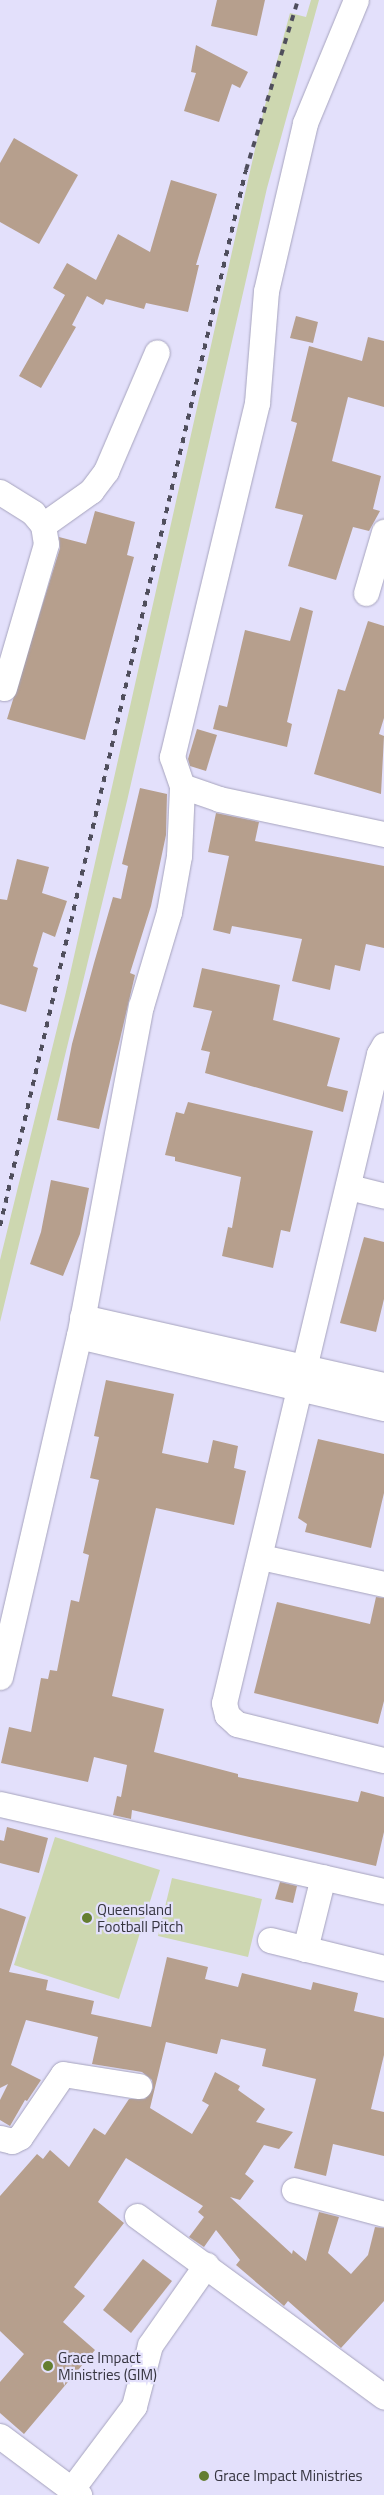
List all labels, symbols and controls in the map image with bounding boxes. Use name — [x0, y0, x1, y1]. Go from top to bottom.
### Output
place label: Queensland Football Pitch — [97, 1900, 183, 1935]
marker: Queensland Football Pitch — [81, 1912, 93, 1924]
place label: Grace Impact Ministries (GIM) — [58, 2348, 157, 2383]
marker: Grace Impact Ministries (GIM) — [42, 2360, 54, 2372]
place label: Grace Impact Ministries — [214, 2467, 363, 2485]
marker: Grace Impact Ministries — [198, 2470, 210, 2482]

